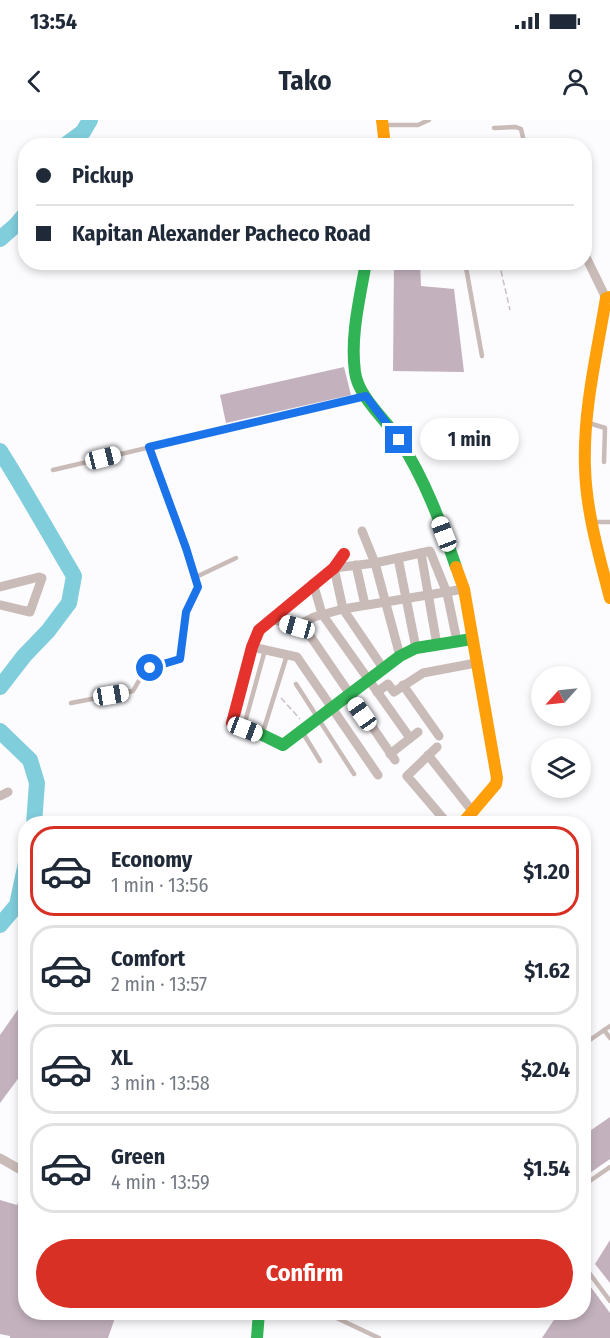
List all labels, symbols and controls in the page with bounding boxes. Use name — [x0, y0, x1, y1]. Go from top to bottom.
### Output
text: 13:54 — [30, 8, 77, 35]
icon: back — [18, 65, 51, 98]
text: Tako — [278, 65, 332, 97]
icon: person — [559, 65, 592, 98]
text: Pickup — [72, 162, 134, 189]
text: Kapitan Alexander Pacheco Road — [72, 220, 371, 247]
callout: 1 min — [420, 419, 519, 461]
route end — [385, 426, 412, 453]
text: 1 min — [448, 427, 491, 451]
car — [83, 445, 123, 471]
car — [429, 514, 459, 554]
car — [277, 613, 317, 641]
route start — [136, 654, 163, 681]
north arrow — [531, 666, 591, 726]
map controls — [531, 666, 591, 798]
car — [92, 683, 130, 707]
car — [344, 694, 380, 734]
car — [225, 714, 265, 744]
button: layers — [531, 738, 591, 798]
icon: car — [39, 844, 93, 898]
text: Economy — [111, 846, 192, 873]
text: $1.20 — [523, 858, 570, 885]
text: 1 min · 13:56 — [111, 873, 208, 897]
icon: car — [39, 943, 93, 997]
text: Comfort — [111, 945, 185, 972]
text: $1.62 — [524, 957, 570, 984]
text: 2 min · 13:57 — [111, 972, 207, 996]
icon: car — [39, 1042, 93, 1096]
text: XL — [111, 1044, 133, 1071]
text: $2.04 — [521, 1056, 570, 1083]
text: 3 min · 13:58 — [111, 1071, 210, 1095]
icon: car — [39, 1141, 93, 1195]
text: Green — [111, 1143, 165, 1170]
text: $1.54 — [523, 1155, 570, 1182]
text: 4 min · 13:59 — [111, 1170, 210, 1194]
button: Confirm — [36, 1239, 573, 1308]

